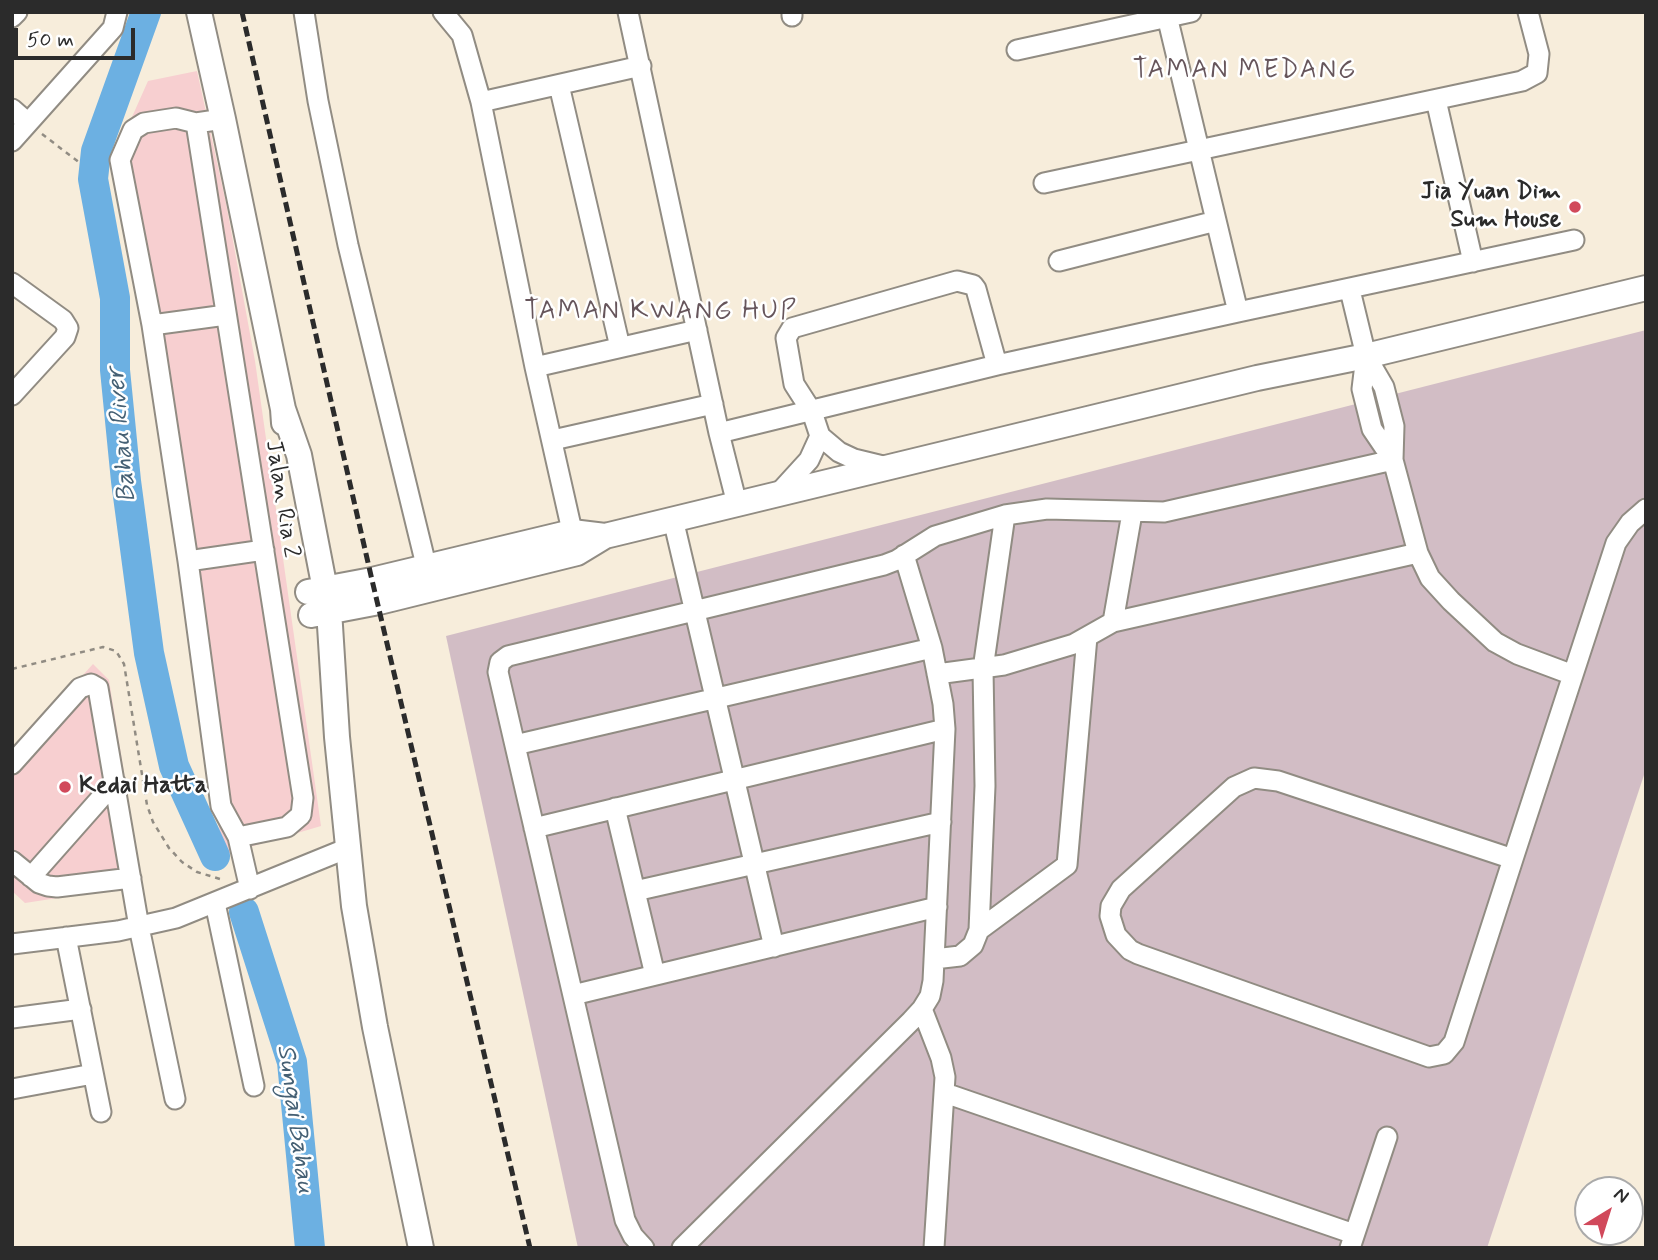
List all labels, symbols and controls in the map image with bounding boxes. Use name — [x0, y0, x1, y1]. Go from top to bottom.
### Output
scale bar — [18, 14, 138, 58]
text: 50 m — [27, 26, 74, 54]
district label: TAMAN MEDANG — [1135, 56, 1355, 88]
place label: Jia Yuan Dim Sum House — [1421, 179, 1561, 235]
marker: Jia Yuan Dim Sum House — [1567, 199, 1583, 215]
district label: TAMAN KWANG HUP — [528, 297, 794, 329]
water label: Bahau River — [102, 366, 144, 504]
street label: Jalan Ria 2 — [258, 438, 304, 560]
place label: Kedai Hatta — [79, 773, 207, 801]
marker: Kedai Hatta — [57, 779, 73, 795]
water label: Sungai Bahau — [268, 1043, 320, 1195]
north arrow — [1574, 1176, 1644, 1246]
text: N — [1608, 1182, 1634, 1209]

